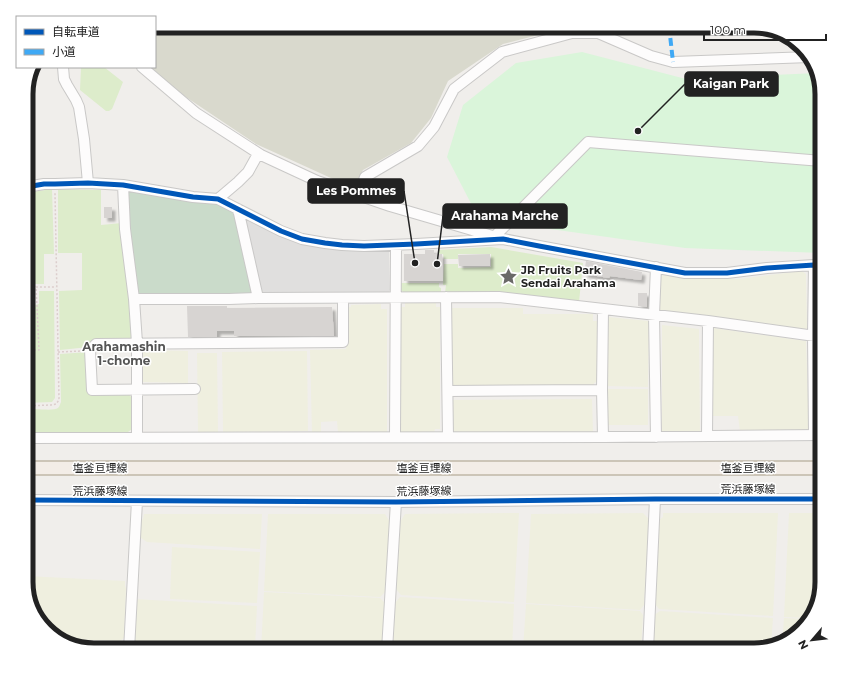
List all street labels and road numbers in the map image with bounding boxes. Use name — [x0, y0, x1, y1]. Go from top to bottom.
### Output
street label: 塩釜亘理線 — [73, 461, 128, 475]
street label: 塩釜亘理線 — [397, 461, 452, 475]
street label: 塩釜亘理線 — [721, 461, 776, 475]
street label: 荒浜藤塚線 — [721, 482, 776, 496]
street label: 荒浜藤塚線 — [73, 484, 128, 498]
street label: 荒浜藤塚線 — [396, 484, 452, 498]

